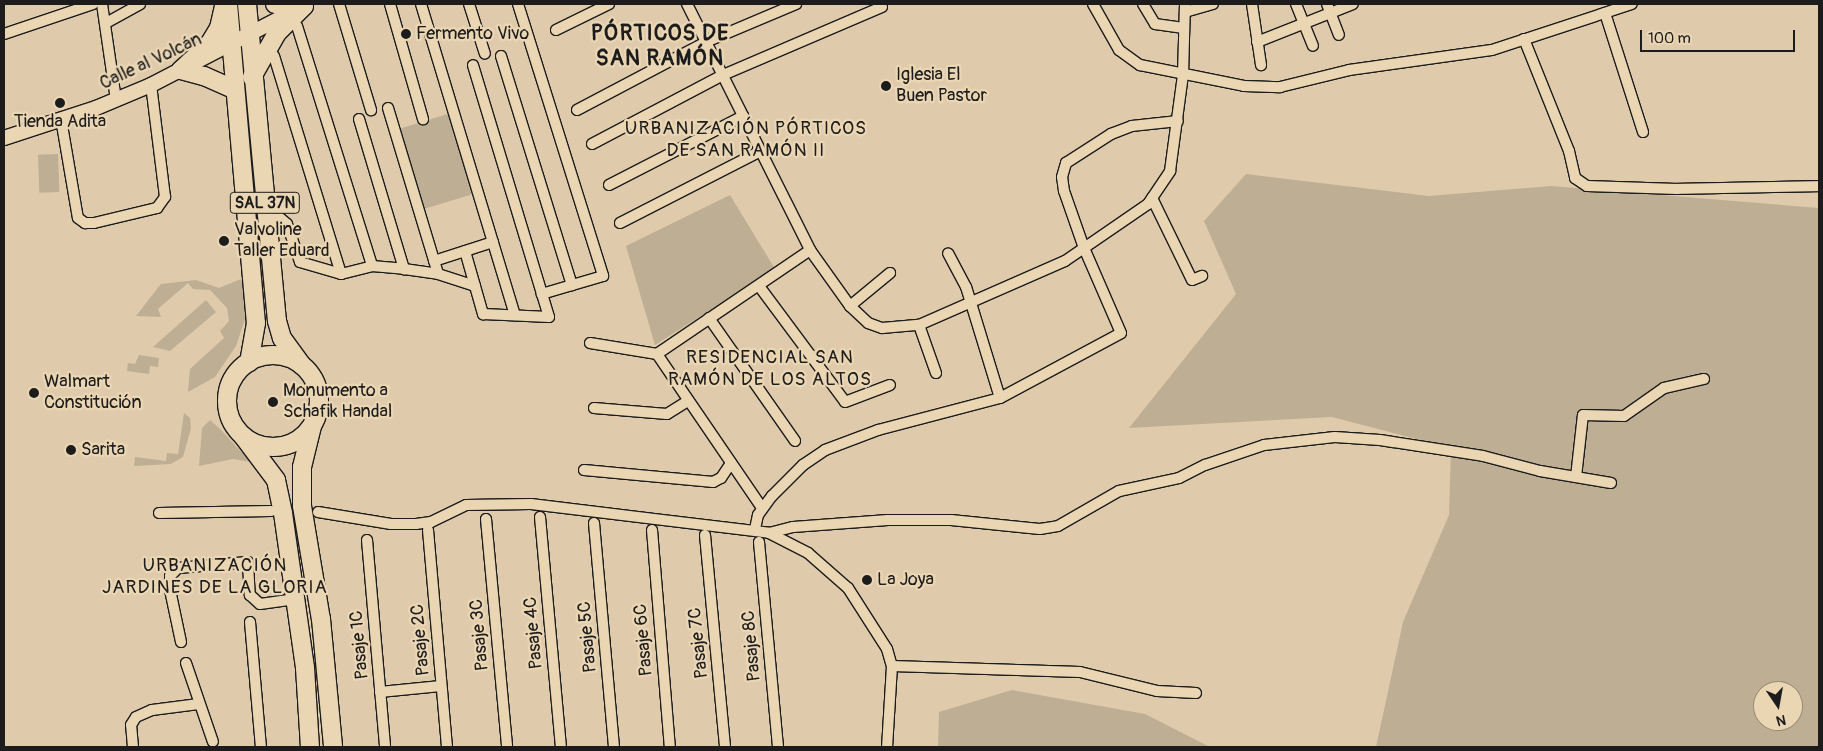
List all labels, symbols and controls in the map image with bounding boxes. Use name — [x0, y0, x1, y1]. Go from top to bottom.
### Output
district label: PÓRTICOS DE SAN RAMÓN — [589, 20, 731, 72]
scale bar — [1643, 20, 1798, 52]
place label: Fermento Vivo — [416, 23, 529, 45]
marker: Fermento Vivo — [400, 28, 412, 40]
street label: Calle al Volcán — [97, 29, 205, 95]
text: 100 m — [1648, 29, 1691, 48]
place label: Iglesia El Buen Pastor — [896, 65, 987, 108]
marker: Iglesia El Buen Pastor — [880, 80, 892, 92]
marker: Tienda Adita — [54, 97, 66, 109]
place label: Tienda Adita — [14, 111, 106, 133]
district label: URBANIZACIÓN PÓRTICOS DE SAN RAMÓN II — [622, 118, 870, 162]
road number: SAL 37N — [229, 190, 301, 217]
place label: Valvoline Taller Eduard — [234, 220, 330, 262]
marker: Valvoline Taller Eduard — [218, 235, 230, 247]
district label: RESIDENCIAL SAN RAMÓN DE LOS ALTOS — [666, 347, 874, 391]
place label: Walmart Constitución — [44, 372, 142, 414]
place label: Monumento a Schafik Handal — [283, 381, 392, 424]
marker: Walmart Constitución — [28, 387, 40, 399]
marker: Monumento a Schafik Handal — [267, 396, 279, 408]
place label: Sarita — [81, 439, 125, 461]
marker: Sarita — [65, 444, 77, 456]
district label: URBANIZACIÓN JARDINES DE LA GLORIA — [99, 555, 331, 599]
place label: La Joya — [877, 569, 934, 591]
marker: La Joya — [861, 574, 873, 586]
street label: Pasaje 4C — [520, 596, 548, 670]
street label: Pasaje 3C — [466, 598, 494, 672]
street label: Pasaje 5C — [574, 600, 602, 674]
street label: Pasaje 2C — [407, 603, 435, 677]
street label: Pasaje 6C — [630, 603, 658, 677]
street label: Pasaje 7C — [685, 606, 713, 680]
street label: Pasaje 1C — [346, 610, 374, 680]
street label: Pasaje 8C — [738, 610, 766, 682]
north arrow — [1753, 681, 1803, 731]
text: N — [1775, 711, 1787, 729]

